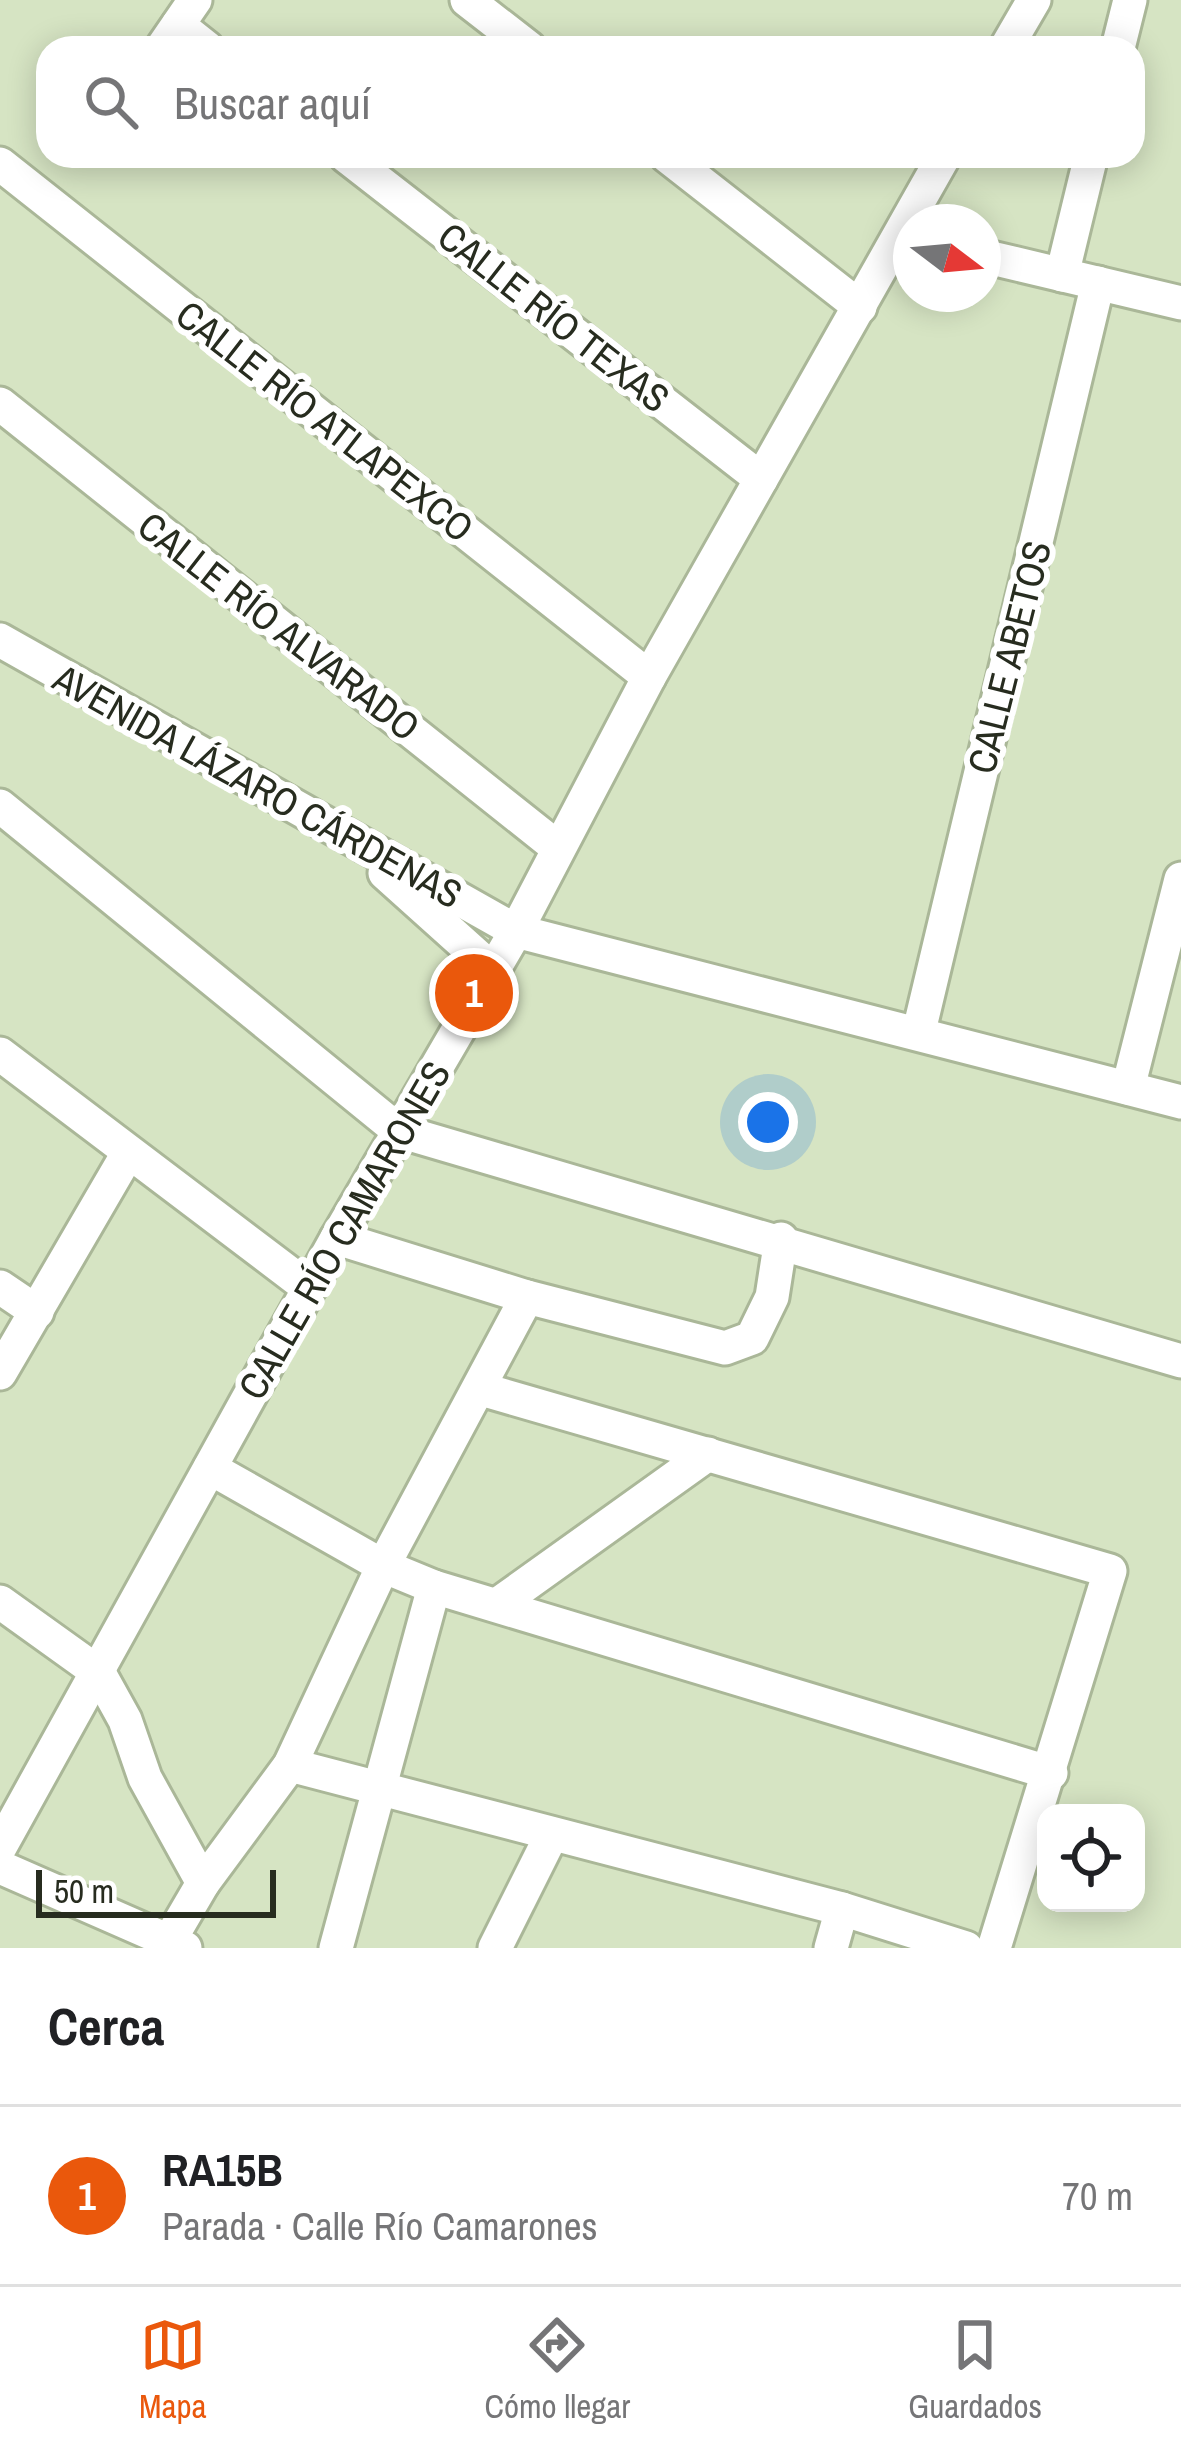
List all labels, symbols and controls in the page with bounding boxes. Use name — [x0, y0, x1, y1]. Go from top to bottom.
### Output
search box — [36, 36, 1145, 168]
icon: search — [78, 69, 144, 135]
text: Buscar aquí — [174, 72, 371, 133]
north arrow — [893, 204, 1001, 312]
street label: CALLE RÍO TEXAS — [428, 210, 680, 424]
street label: CALLE RÍO ATLAPEXCO — [166, 289, 484, 553]
street label: CALLE RÍO ALVARADO — [128, 500, 430, 752]
street label: CALLE ABETOS — [955, 535, 1063, 779]
street label: AVENIDA LÁZARO CÁRDENAS — [43, 651, 472, 920]
pin: 1 — [435, 948, 513, 1038]
street label: CALLE RÍO CAMARONES — [226, 1052, 462, 1408]
your location — [738, 1092, 798, 1152]
map controls — [1037, 1804, 1145, 1912]
button: locate — [1037, 1804, 1145, 1912]
scale bar — [36, 1864, 276, 1917]
text: 50 m — [54, 1869, 114, 1913]
text: Cerca — [48, 1992, 164, 2061]
text: RA15B — [162, 2139, 283, 2200]
text: 1 — [78, 2170, 96, 2222]
text: 70 m — [1062, 2170, 1133, 2222]
text: Parada · Calle Río Camarones — [162, 2200, 597, 2252]
tab: Mapa — [139, 2312, 207, 2428]
tab: Cómo llegar — [484, 2312, 630, 2428]
tab: Guardados — [908, 2312, 1042, 2428]

